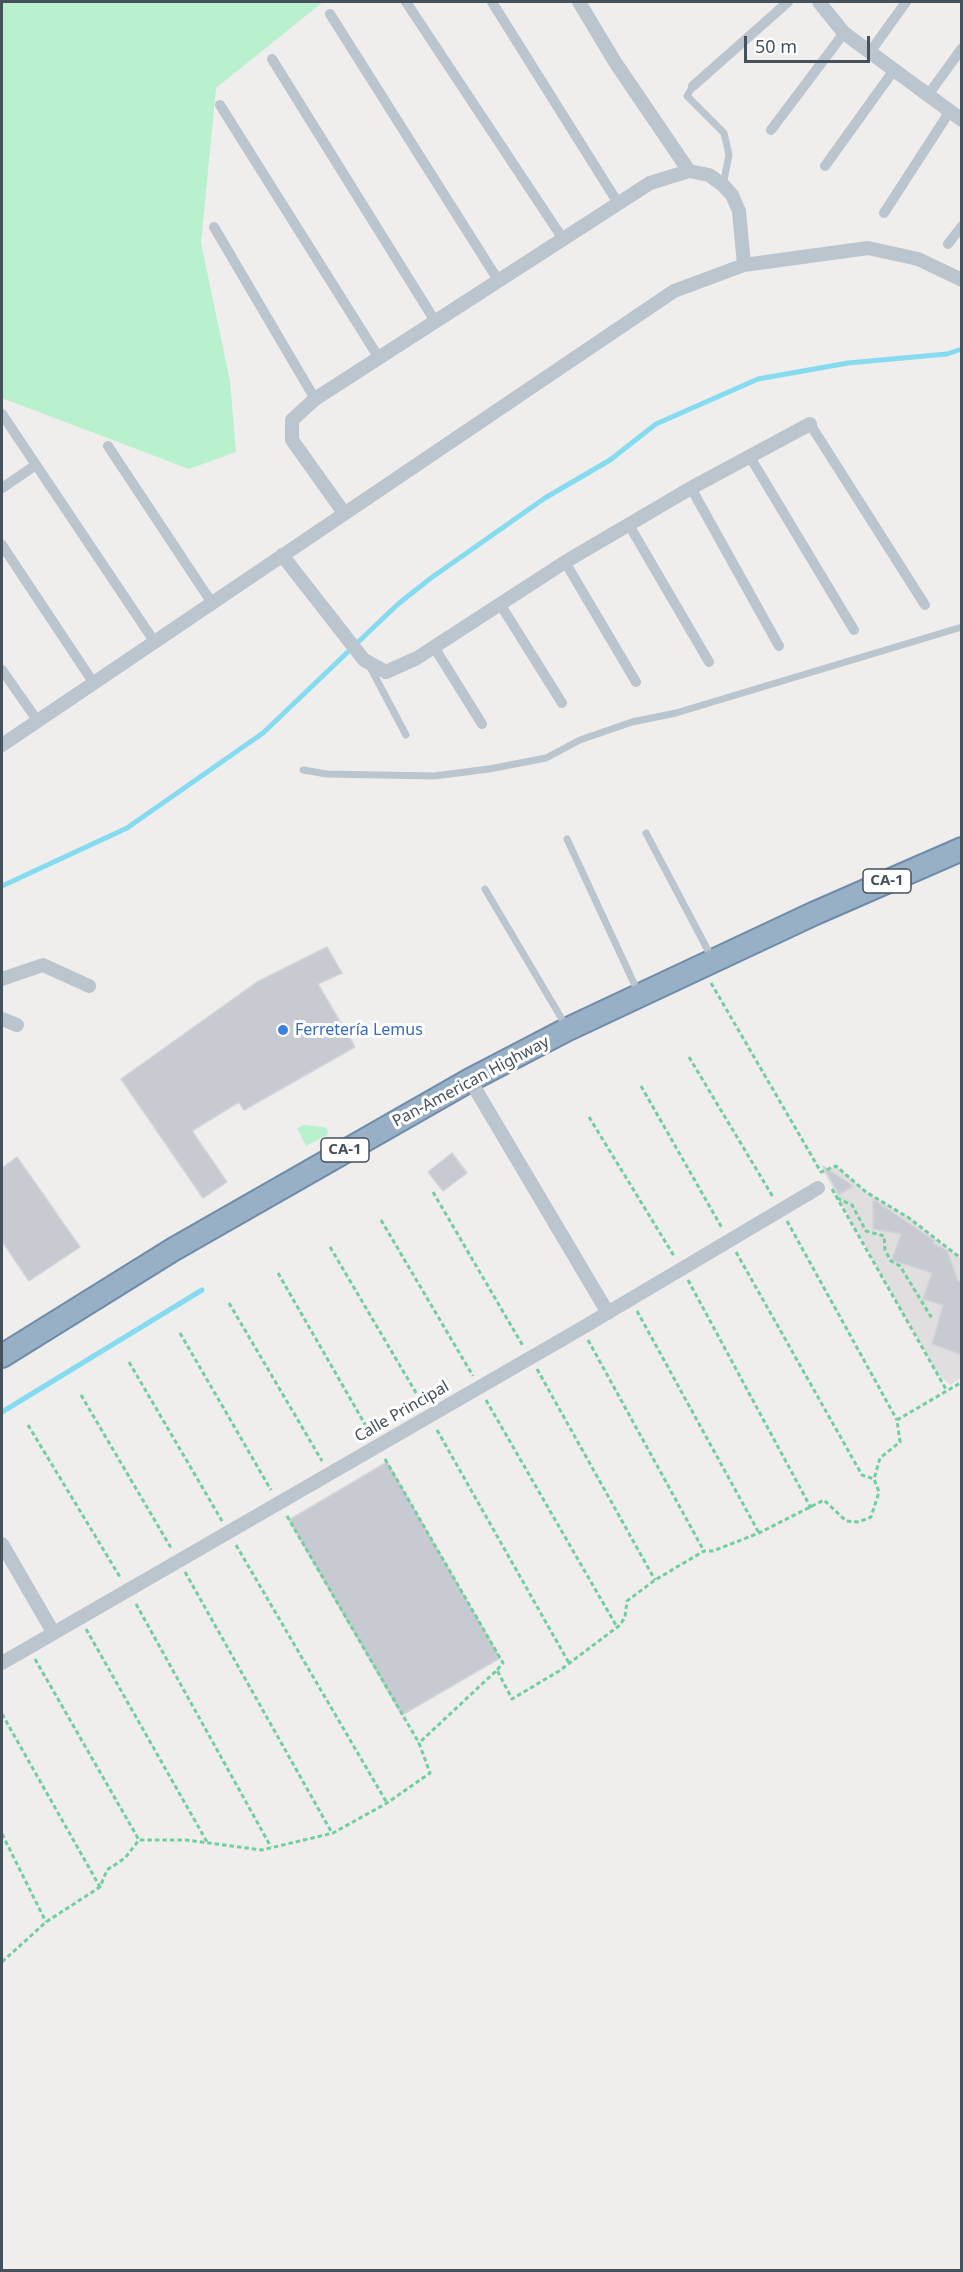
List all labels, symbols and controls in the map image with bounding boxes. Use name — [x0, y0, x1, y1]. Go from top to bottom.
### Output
scale bar — [747, 24, 873, 62]
text: 50 m — [755, 34, 797, 58]
road number: CA-1 — [863, 869, 911, 893]
place label: Ferretería Lemus — [295, 1020, 423, 1040]
marker: Ferretería Lemus — [276, 1023, 290, 1037]
street label: Pan-American Highway — [389, 1032, 553, 1132]
road number: CA-1 — [321, 1138, 369, 1162]
street label: Calle Principal — [351, 1377, 453, 1447]

